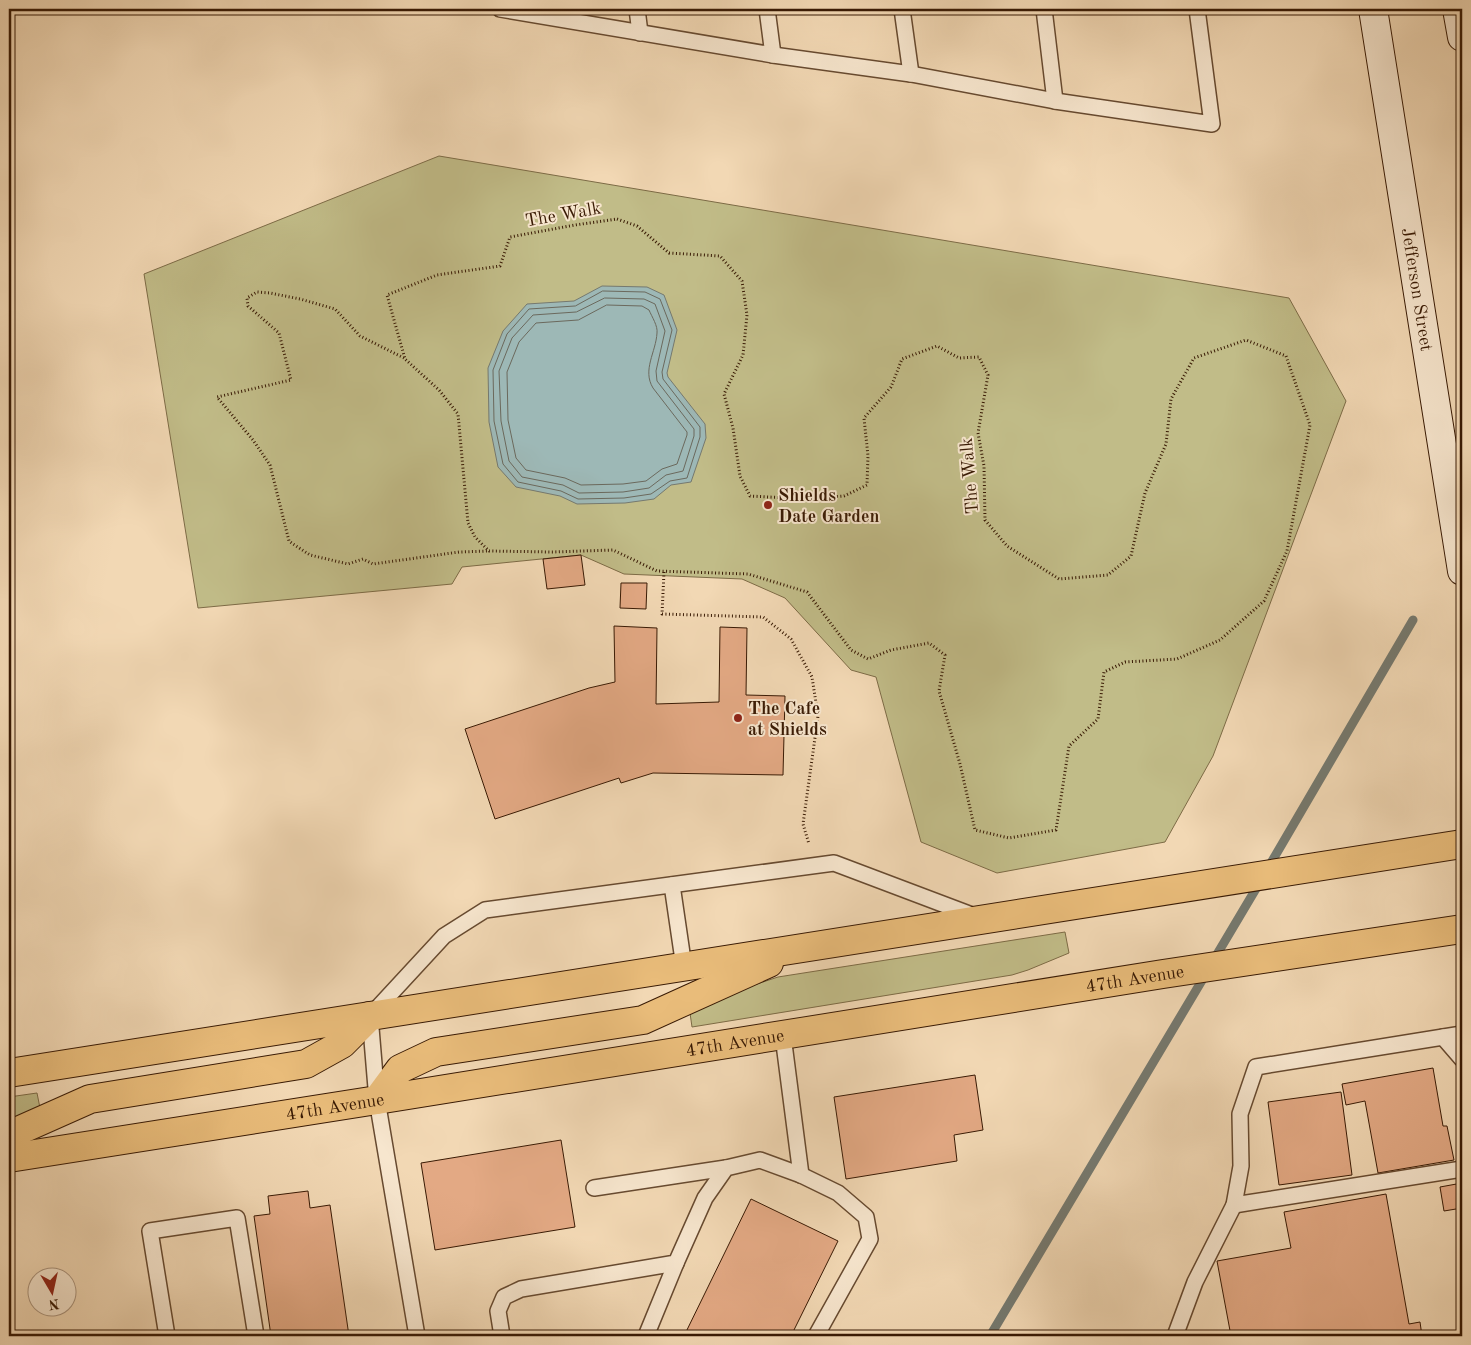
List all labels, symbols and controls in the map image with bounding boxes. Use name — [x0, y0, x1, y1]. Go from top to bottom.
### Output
street label: The Walk — [524, 199, 603, 231]
street label: Jefferson Street — [1398, 227, 1435, 353]
street label: The Walk — [958, 437, 982, 515]
place label: Shields Date Garden — [778, 487, 879, 526]
marker: Shields Date Garden — [762, 499, 774, 511]
place label: The Cafe at Shields — [748, 700, 827, 739]
marker: The Cafe at Shields — [732, 712, 744, 724]
street label: 47th Avenue — [1085, 963, 1185, 996]
street label: 47th Avenue — [685, 1027, 785, 1060]
street label: 47th Avenue — [285, 1091, 386, 1124]
north arrow — [28, 1268, 78, 1318]
text: N — [47, 1296, 60, 1312]

